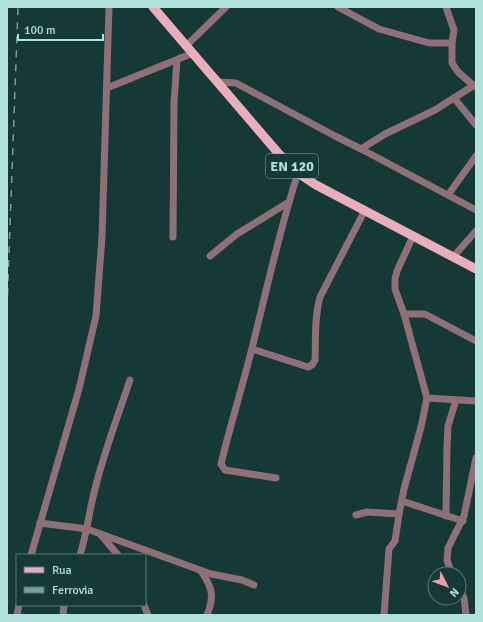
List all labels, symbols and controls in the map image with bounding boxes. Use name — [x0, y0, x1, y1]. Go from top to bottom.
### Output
scale bar — [18, 16, 103, 42]
text: 100 m — [24, 23, 56, 38]
road number: EN 120 — [266, 154, 318, 178]
legend — [16, 554, 146, 606]
text: Rua — [52, 563, 72, 578]
north arrow — [427, 566, 467, 606]
text: Ferrovia — [52, 583, 93, 598]
text: N — [447, 585, 461, 600]

